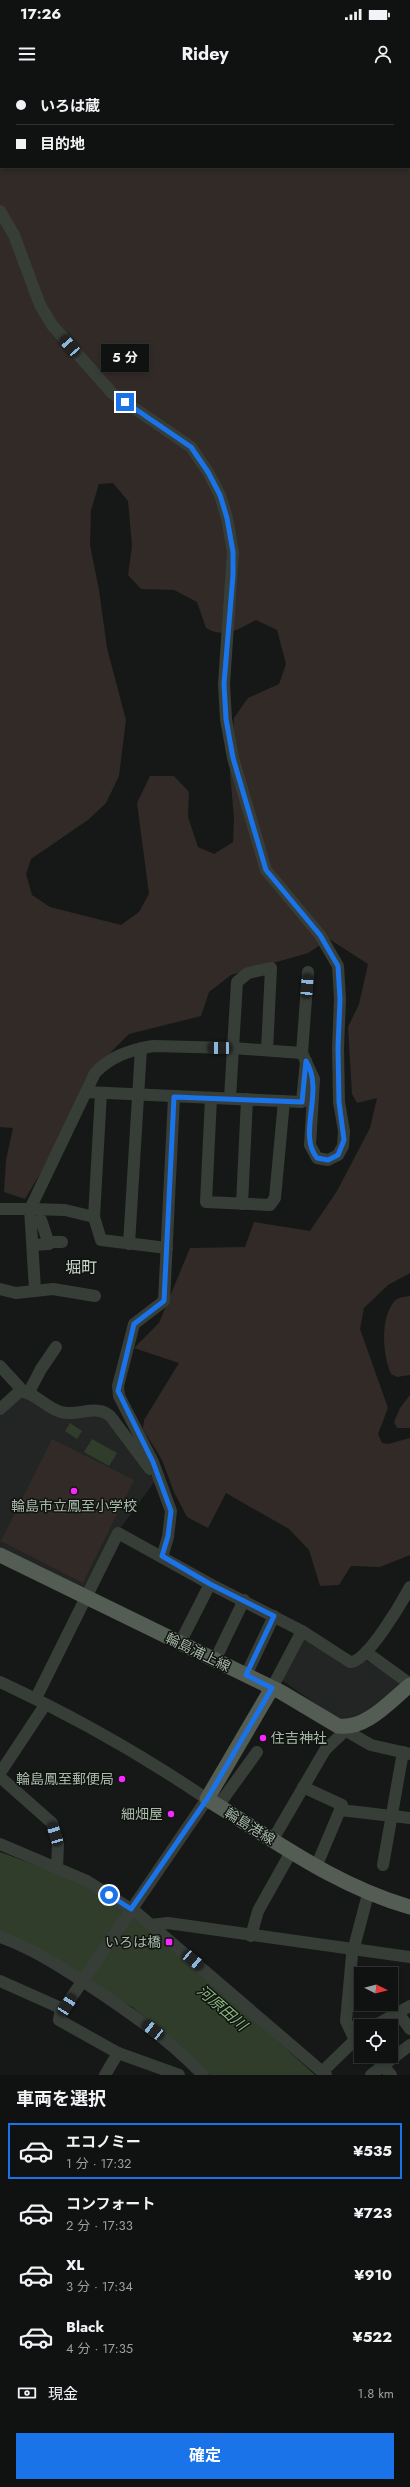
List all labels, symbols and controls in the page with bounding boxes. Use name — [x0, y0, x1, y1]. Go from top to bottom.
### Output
text: 17:26 — [20, 3, 61, 25]
text: Ridey — [181, 41, 229, 67]
icon: menu — [16, 43, 38, 65]
icon: person — [372, 43, 394, 65]
text: いろは蔵 — [40, 95, 100, 117]
text: 目的地 — [40, 133, 85, 155]
car — [58, 333, 82, 359]
callout: 5 分 — [101, 344, 149, 372]
text: 5 分 — [112, 348, 138, 367]
route end — [116, 393, 134, 411]
car — [300, 974, 314, 998]
car — [208, 1042, 232, 1054]
district label: 堀町 — [65, 1256, 97, 1279]
marker: 輪島市立鳳至小学校 — [69, 1486, 79, 1496]
place label: 輪島市立鳳至小学校 — [11, 1496, 137, 1516]
street label: 輪島浦上線 — [162, 1628, 234, 1676]
place label: 住吉神社 — [271, 1728, 327, 1748]
marker: 住吉神社 — [258, 1733, 268, 1743]
place label: 輪島鳳至郵便局 — [16, 1769, 114, 1789]
marker: 輪島鳳至郵便局 — [117, 1774, 127, 1784]
street label: 輪島港線 — [221, 1803, 279, 1849]
place label: 細畑屋 — [121, 1804, 163, 1824]
marker: 細畑屋 — [166, 1809, 176, 1819]
car — [46, 1821, 64, 1847]
route start — [100, 1886, 118, 1904]
place label: いろは橋 — [105, 1932, 161, 1952]
marker: いろは橋 — [164, 1937, 174, 1947]
car — [180, 1948, 206, 1972]
north arrow — [354, 1967, 398, 2011]
map controls — [354, 1967, 398, 2063]
water label: 河原田川 — [192, 1980, 253, 2037]
car — [55, 1992, 79, 2018]
car — [140, 2018, 166, 2042]
button: locate — [354, 2019, 398, 2063]
text: 車両を選択 — [16, 2086, 106, 2112]
text: エコノミー — [66, 2131, 141, 2153]
icon: car — [18, 2133, 54, 2169]
text: ¥535 — [353, 2140, 392, 2162]
text: 1 分 · 17:32 — [66, 2154, 132, 2173]
text: コンフォート — [66, 2193, 156, 2215]
icon: car — [18, 2195, 54, 2231]
text: ¥723 — [354, 2202, 392, 2224]
text: 2 分 · 17:33 — [66, 2216, 133, 2235]
text: XL — [66, 2254, 84, 2276]
icon: car — [18, 2257, 54, 2293]
text: ¥910 — [354, 2264, 392, 2286]
text: 3 分 · 17:34 — [66, 2277, 133, 2296]
text: Black — [66, 2316, 104, 2338]
icon: car — [18, 2319, 54, 2355]
text: ¥522 — [353, 2326, 392, 2348]
text: 4 分 · 17:35 — [66, 2339, 133, 2358]
icon: cash — [16, 2382, 38, 2404]
text: 現金 — [48, 2383, 78, 2405]
text: 1.8 km — [357, 2384, 394, 2403]
button: 確定 — [16, 2433, 394, 2479]

